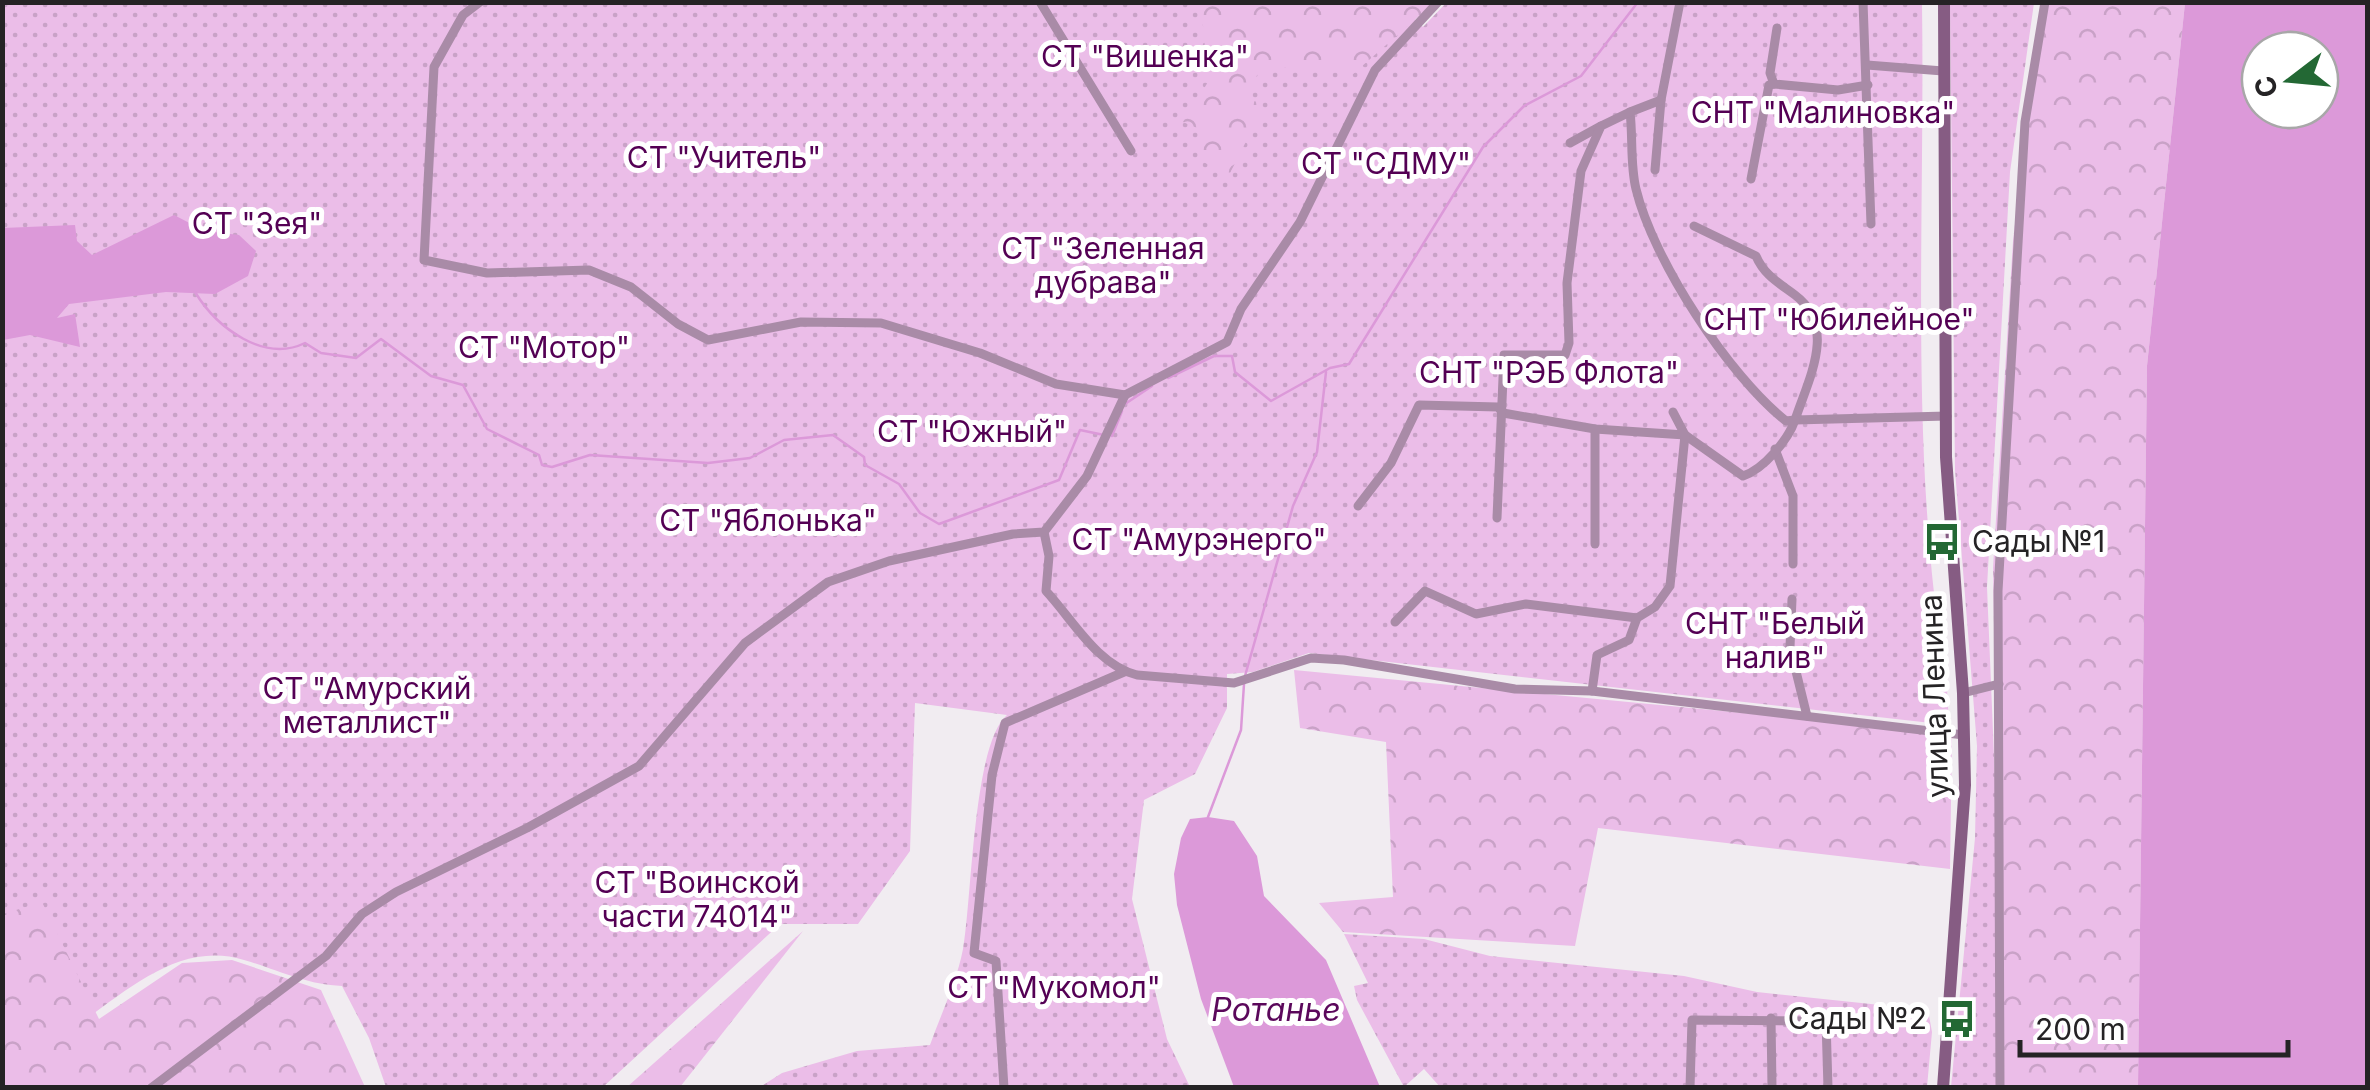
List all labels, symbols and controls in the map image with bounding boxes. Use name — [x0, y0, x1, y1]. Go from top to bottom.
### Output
north arrow — [2240, 30, 2340, 130]
park label: СТ "Вишенка" — [1041, 38, 1249, 74]
text: С — [2247, 72, 2285, 102]
park label: СНТ "Малиновка" — [1691, 94, 1955, 130]
park label: СТ "Учитель" — [627, 139, 821, 175]
park label: СТ "СДМУ" — [1301, 145, 1471, 181]
park label: СТ "Зея" — [192, 205, 322, 241]
park label: СТ "Зеленная дубрава" — [1001, 230, 1205, 300]
park label: СНТ "Юбилейное" — [1703, 301, 1975, 337]
park label: СТ "Мотор" — [458, 329, 630, 365]
park label: СНТ "РЭБ Флота" — [1419, 354, 1679, 390]
park label: СТ "Южный" — [877, 413, 1067, 449]
park label: СТ "Яблонька" — [659, 502, 877, 538]
park label: СТ "Амурэнерго" — [1071, 521, 1327, 557]
bus stop icon: Сады №1 — [1921, 521, 1963, 563]
place label: Сады №1 — [1972, 523, 2105, 559]
street label: улица Ленина — [1912, 594, 1956, 798]
park label: СНТ "Белый налив" — [1685, 605, 1865, 675]
park label: СТ "Амурский металлист" — [262, 670, 472, 740]
park label: СТ "Воинской части 74014" — [594, 864, 800, 934]
park label: СТ "Мукомол" — [947, 969, 1161, 1005]
water label: Ротанье — [1211, 990, 1341, 1029]
scale bar — [2020, 995, 2288, 1057]
bus stop icon: Сады №2 — [1936, 998, 1978, 1040]
place label: Сады №2 — [1788, 1000, 1927, 1036]
text: 200 m — [2035, 1011, 2126, 1047]

